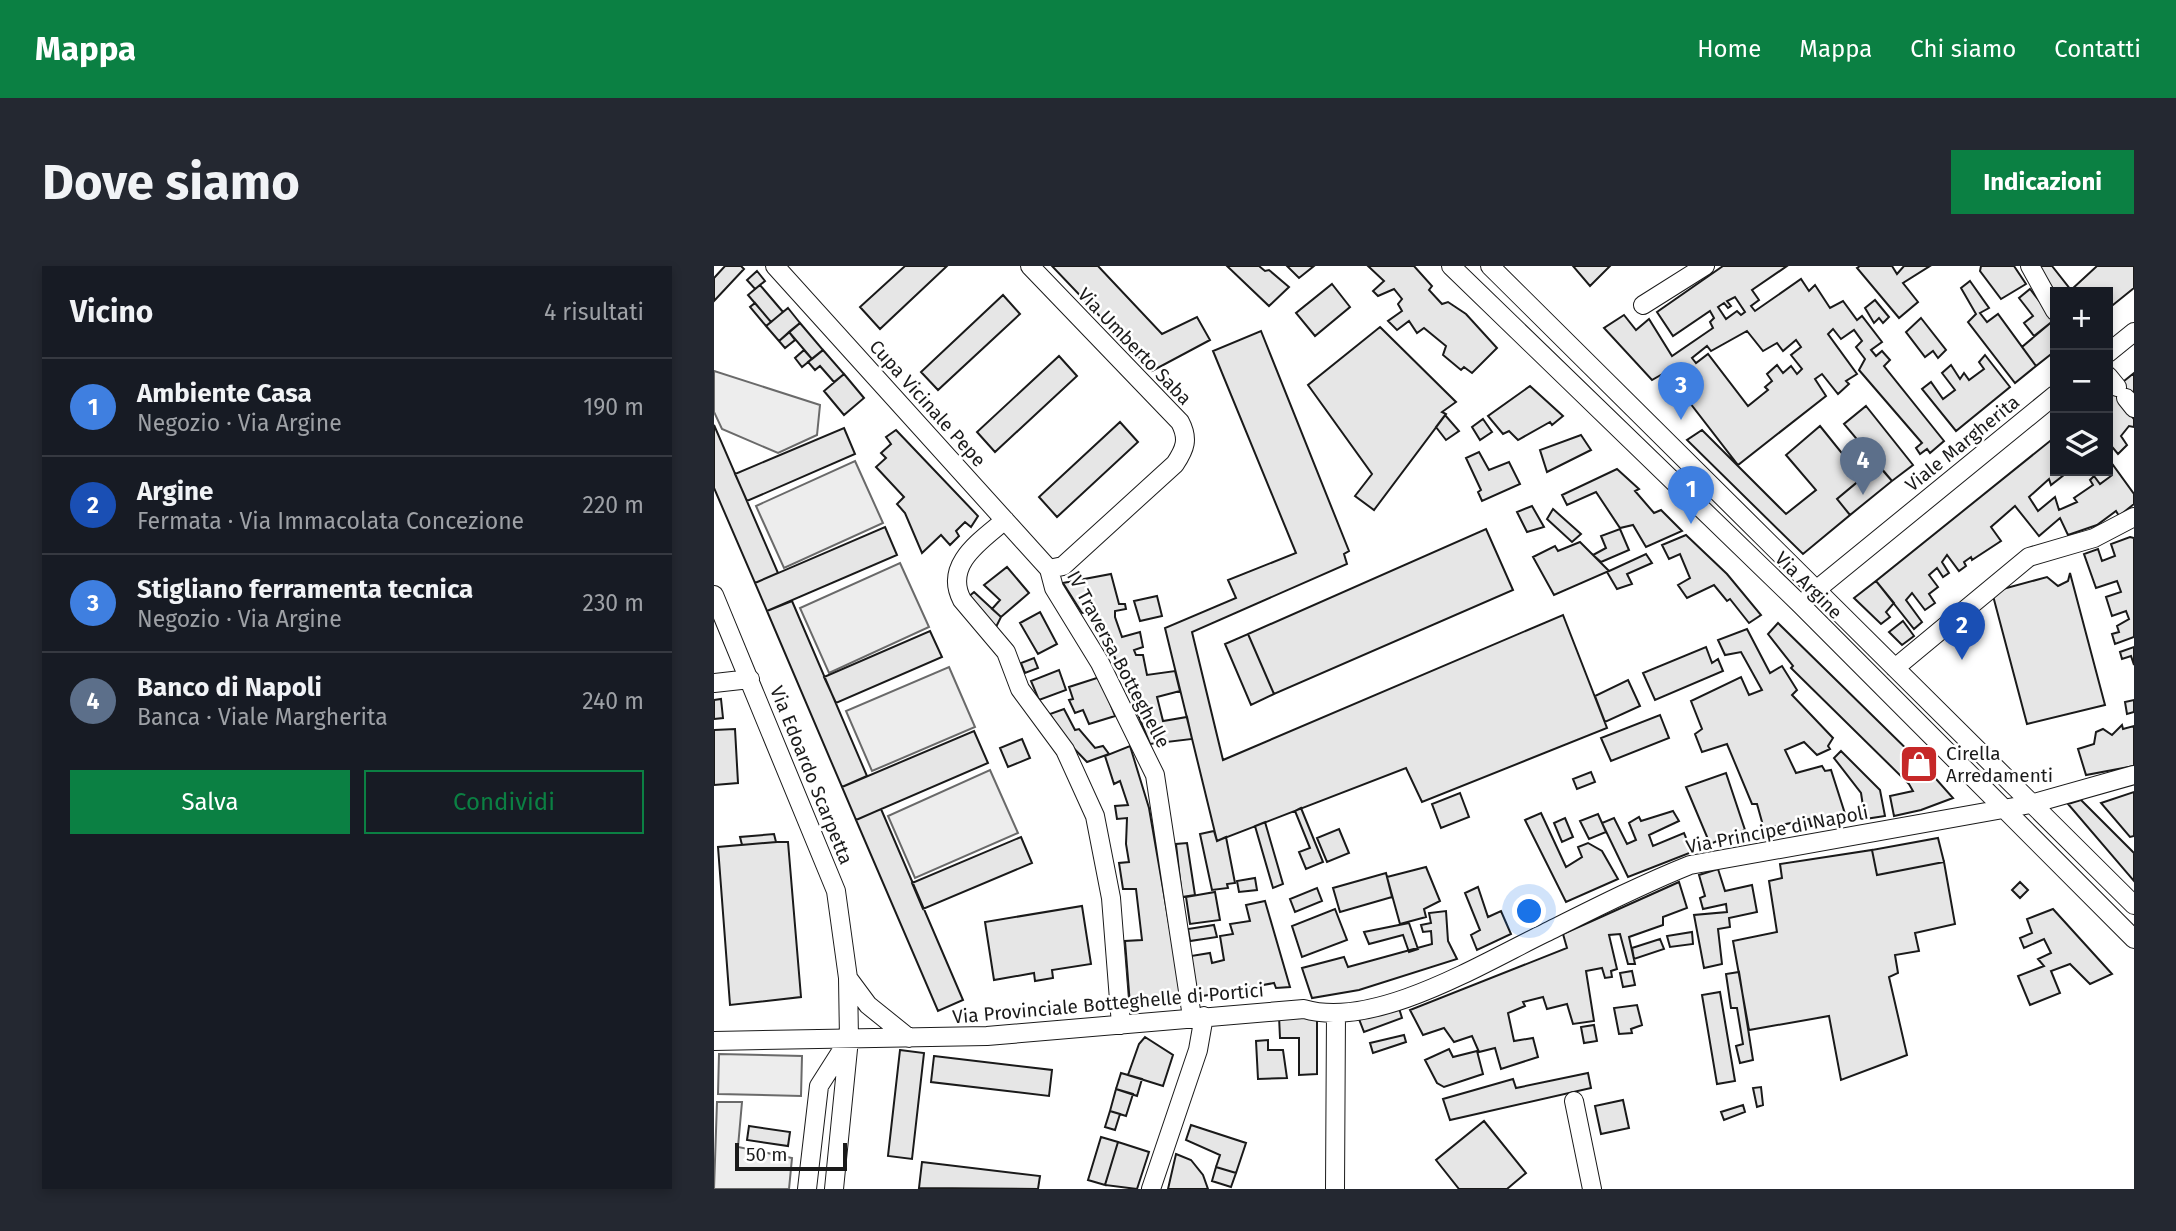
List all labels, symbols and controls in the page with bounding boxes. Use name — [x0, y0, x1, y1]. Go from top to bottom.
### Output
text: Mappa — [35, 29, 136, 69]
text: Home — [1697, 35, 1761, 63]
text: Mappa — [1799, 35, 1872, 63]
text: Chi siamo — [1910, 35, 2016, 63]
text: Contatti — [2054, 35, 2141, 63]
button: Indicazioni — [1951, 150, 2134, 214]
text: Dove siamo — [42, 153, 300, 212]
street label: Via Umberto Saba — [1073, 283, 1196, 410]
map controls — [2050, 287, 2113, 476]
button: + — [2050, 287, 2113, 350]
text: Vicino — [70, 294, 153, 330]
text: 4 risultati — [544, 298, 644, 326]
street label: Cupa Vicinale Pepe — [865, 335, 991, 472]
button: − — [2050, 350, 2113, 413]
pin: 3 — [1658, 362, 1704, 420]
text: Ambiente Casa — [137, 378, 312, 409]
street label: Viale Margherita — [1901, 390, 2024, 496]
text: 1 — [88, 393, 98, 421]
text: 190 m — [583, 393, 644, 421]
text: Negozio · Via Argine — [137, 409, 342, 437]
button: layers — [2050, 413, 2113, 476]
pin: 4 — [1840, 437, 1886, 495]
pin: 1 — [1668, 466, 1714, 524]
text: Argine — [137, 476, 213, 507]
text: 2 — [87, 491, 99, 519]
text: 220 m — [583, 491, 644, 519]
text: Fermata · Via Immacolata Concezione — [137, 507, 524, 535]
street label: Via Argine — [1770, 547, 1847, 624]
street label: IV Traversa Botteghelle — [1062, 567, 1175, 752]
text: Stigliano ferramenta tecnica — [137, 574, 473, 605]
text: 3 — [87, 589, 99, 617]
text: 230 m — [583, 589, 644, 617]
pin: 2 — [1939, 602, 1985, 660]
text: Negozio · Via Argine — [137, 605, 342, 633]
text: Banco di Napoli — [137, 672, 322, 703]
street label: Via Edoardo Scarpetta — [765, 683, 858, 868]
text: 4 — [87, 687, 100, 715]
text: 240 m — [582, 687, 644, 715]
text: Banca · Viale Margherita — [137, 703, 388, 731]
place label: Cirella Arredamenti — [1946, 742, 2053, 787]
shop icon: Cirella Arredamenti — [1898, 743, 1940, 785]
button: Salva — [70, 770, 350, 834]
button: Condividi — [364, 770, 644, 834]
street label: Via Principe di Napoli — [1684, 801, 1870, 858]
your location — [1512, 894, 1546, 928]
street label: Via Provinciale Botteghelle di Portici — [951, 978, 1265, 1029]
scale bar — [735, 1140, 847, 1172]
text: 50 m — [746, 1143, 787, 1166]

